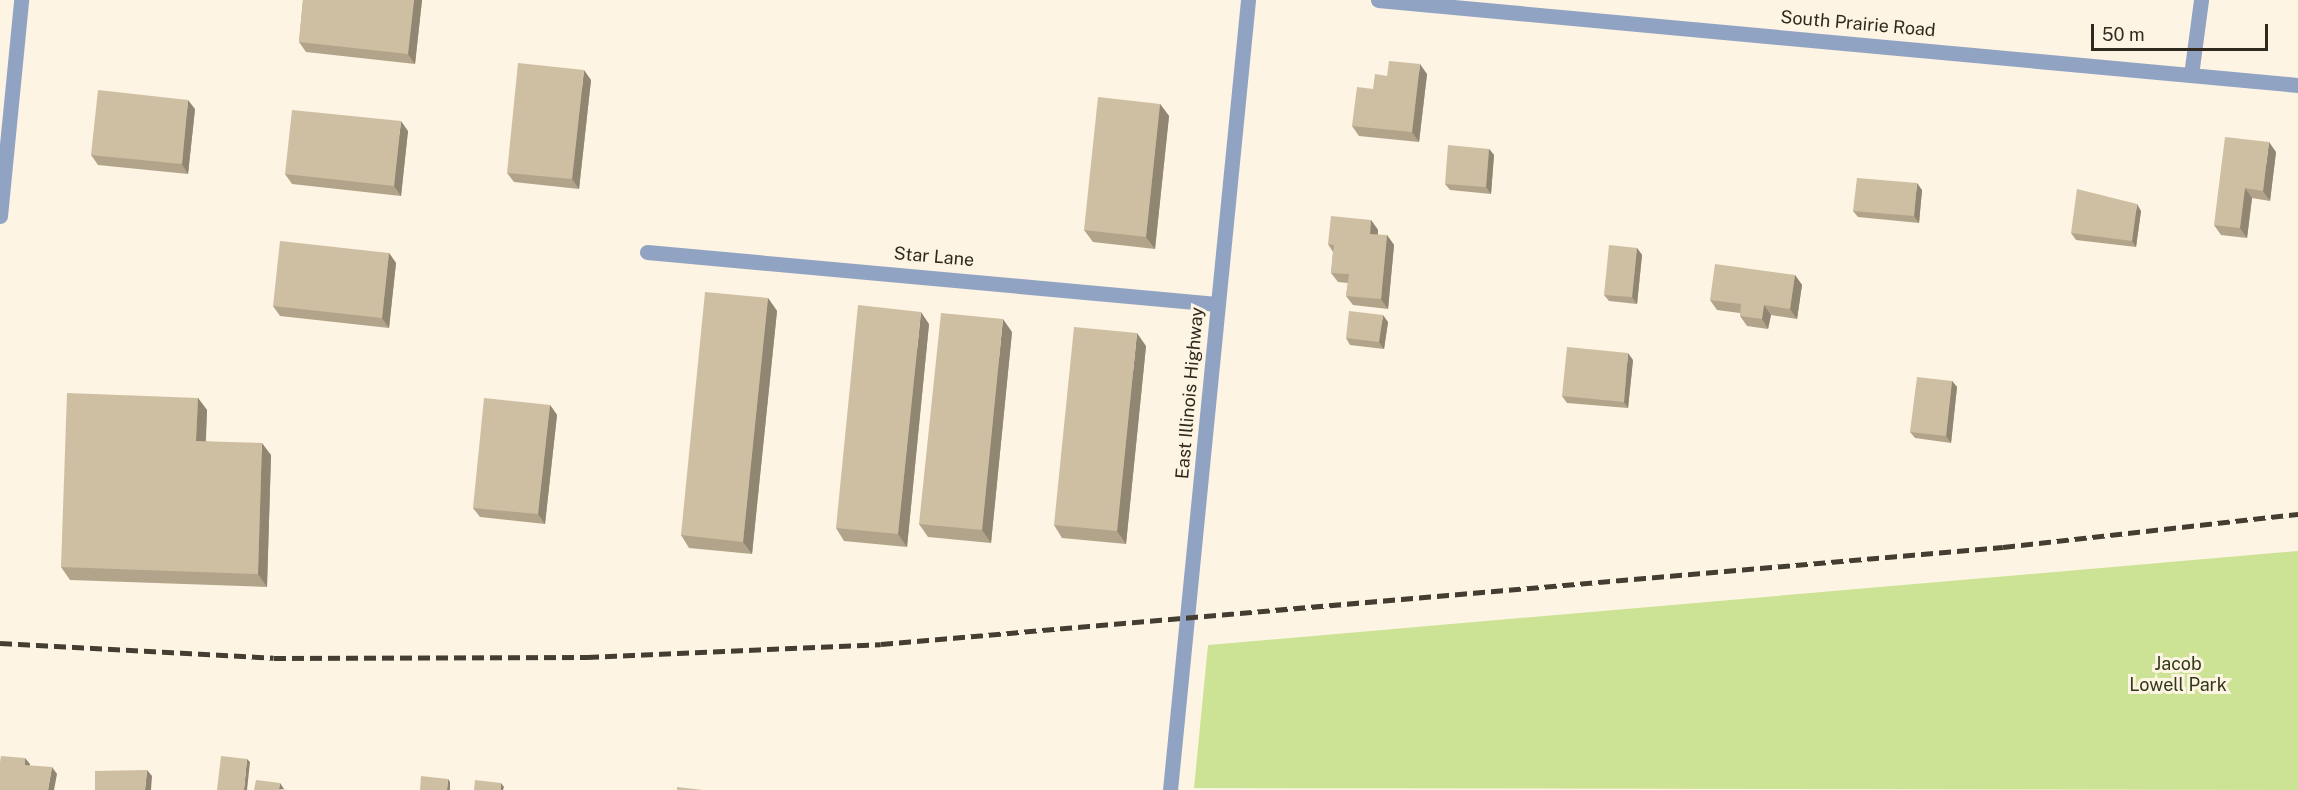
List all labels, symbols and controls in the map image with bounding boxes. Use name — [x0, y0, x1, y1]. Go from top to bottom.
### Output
street label: South Prairie Road — [1779, 6, 1937, 42]
scale bar — [2094, 12, 2271, 50]
text: 50 m — [2102, 24, 2145, 45]
street label: Star Lane — [893, 243, 975, 271]
street label: East Illinois Highway — [1172, 306, 1208, 480]
park label: Jacob Lowell Park — [2129, 654, 2227, 696]

